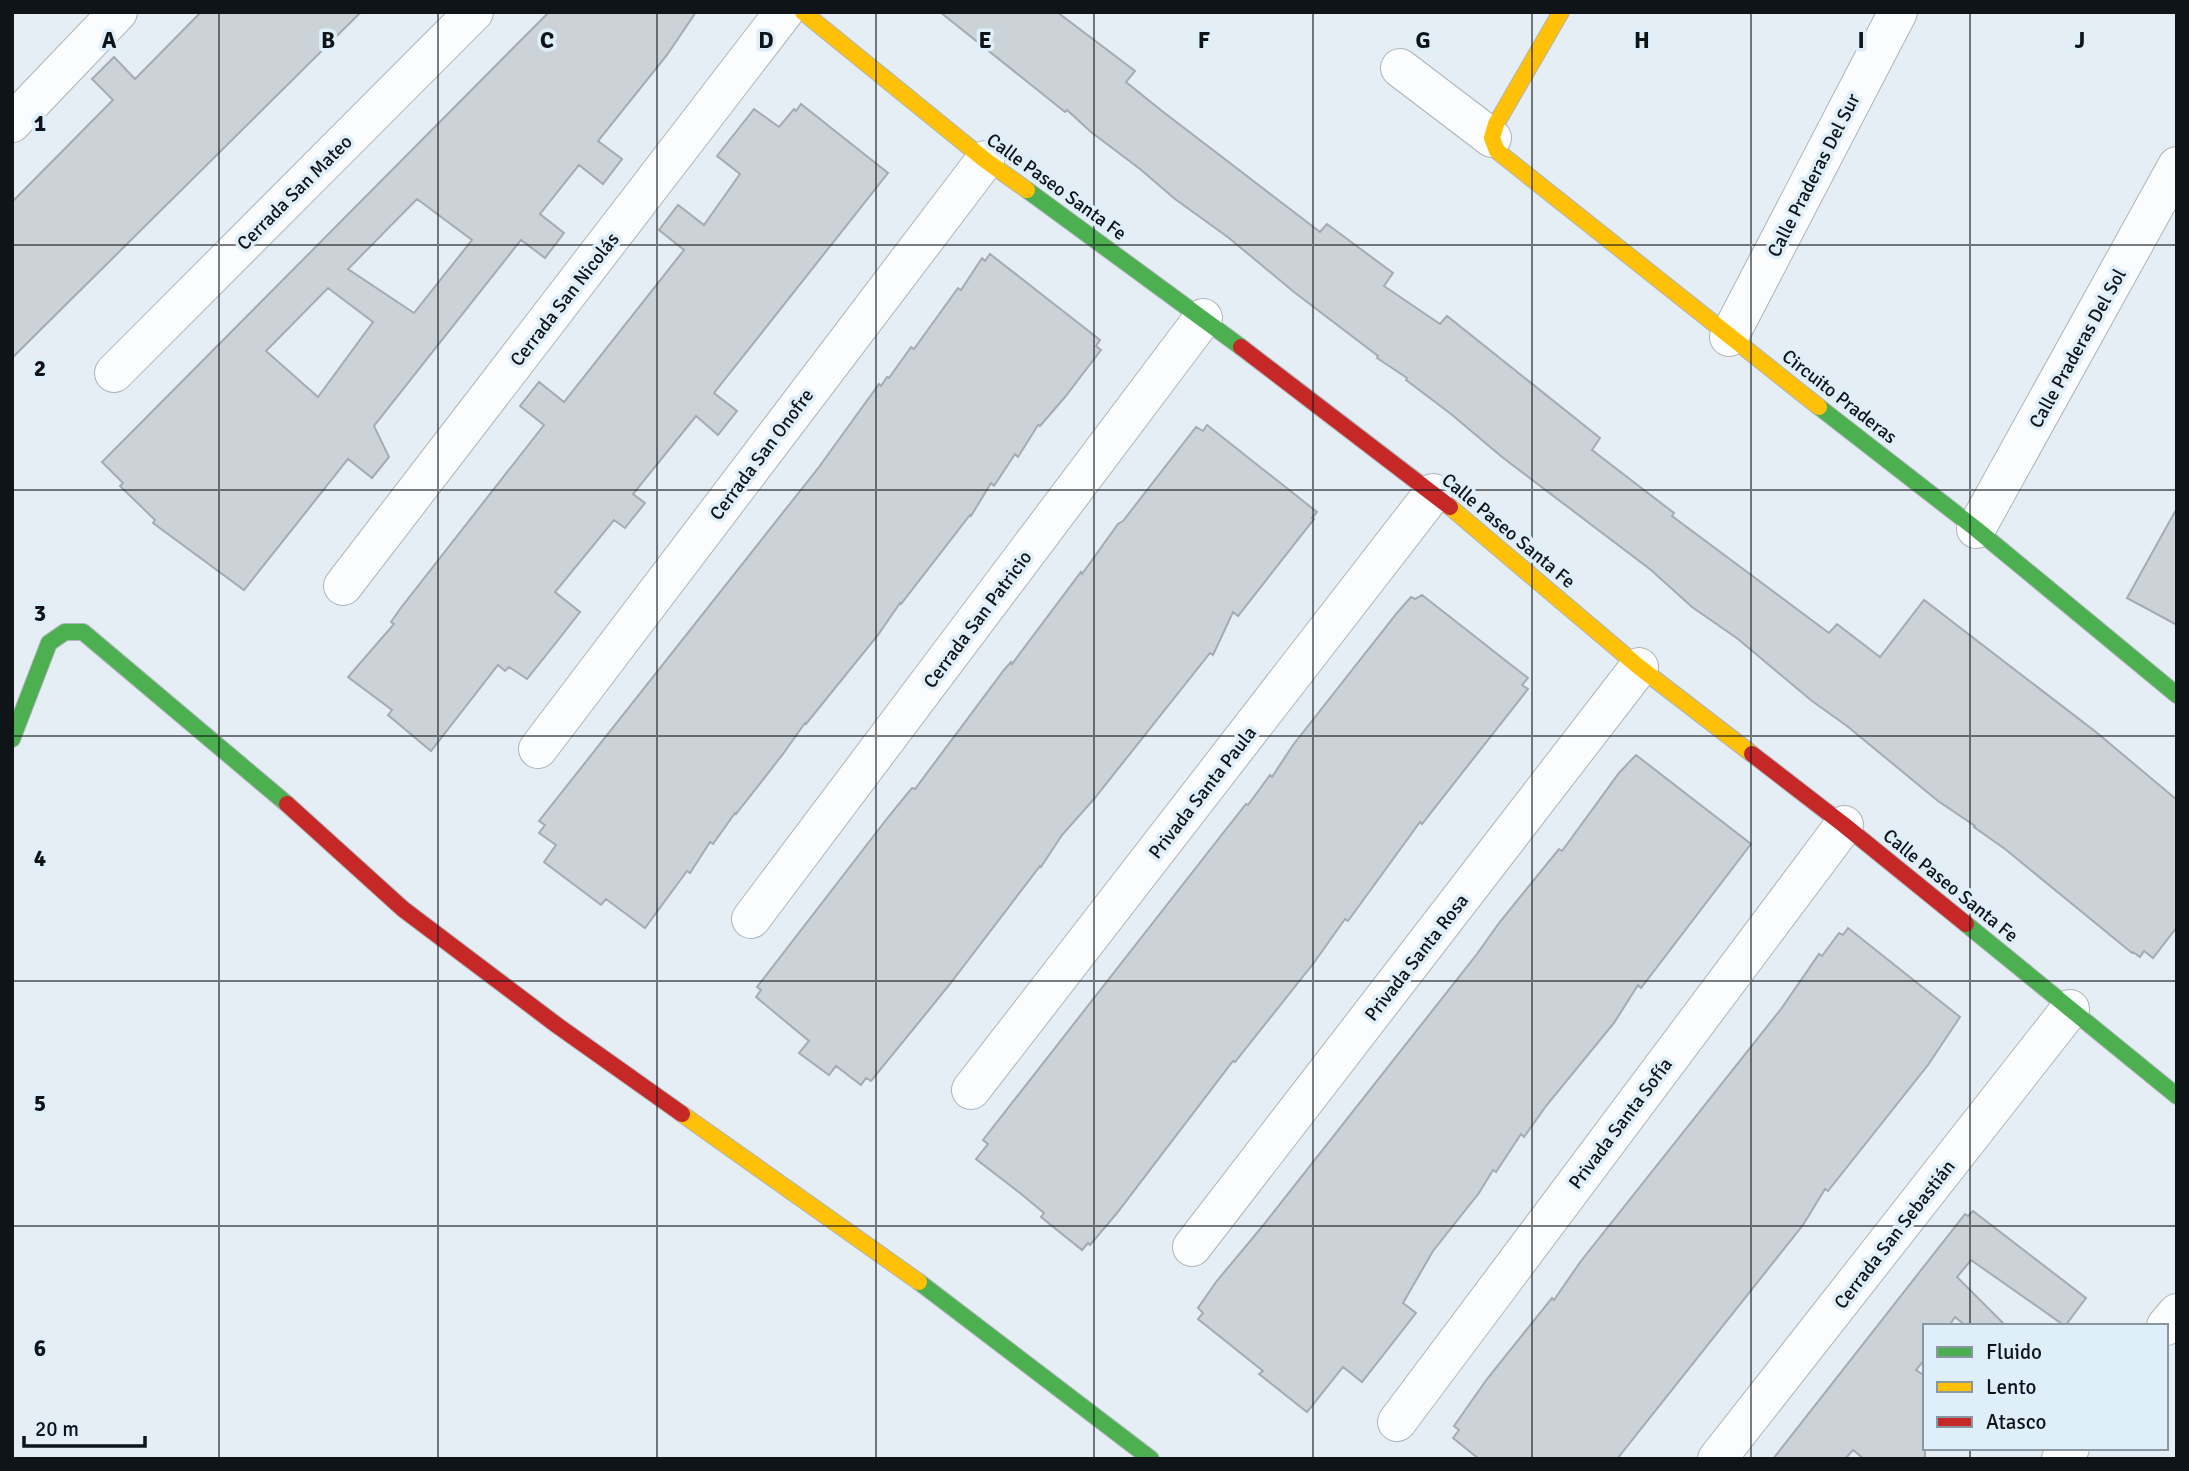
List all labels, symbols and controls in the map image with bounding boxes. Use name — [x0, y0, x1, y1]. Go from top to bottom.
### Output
text: A — [102, 26, 117, 55]
text: B — [321, 26, 335, 55]
text: C — [540, 26, 554, 55]
text: D — [758, 26, 774, 55]
text: E — [978, 26, 992, 55]
text: F — [1198, 26, 1210, 55]
text: G — [1415, 26, 1431, 55]
text: H — [1634, 26, 1650, 55]
text: I — [1857, 26, 1865, 55]
text: J — [2075, 26, 2085, 55]
street label: Calle Praderas Del Sur — [1762, 90, 1866, 261]
text: 1 — [34, 109, 46, 138]
street label: Calle Paseo Santa Fe — [982, 128, 1131, 246]
street label: Cerrada San Mateo — [232, 130, 358, 255]
street label: Cerrada San Nicolás — [505, 228, 624, 371]
street label: Calle Praderas Del Sol — [2024, 265, 2132, 432]
street label: Circuito Praderas — [1777, 344, 1902, 449]
text: 2 — [34, 354, 46, 383]
street label: Cerrada San Onofre — [705, 384, 819, 525]
street label: Calle Paseo Santa Fe — [1437, 468, 1580, 594]
street label: Cerrada San Patricio — [918, 546, 1037, 693]
text: 3 — [34, 599, 46, 628]
street label: Privada Santa Paula — [1144, 722, 1262, 864]
street label: Calle Paseo Santa Fe — [1878, 824, 2023, 948]
text: 4 — [34, 844, 46, 873]
street label: Privada Santa Rosa — [1360, 889, 1474, 1026]
street label: Privada Santa Sofía — [1564, 1053, 1678, 1194]
text: 5 — [34, 1089, 46, 1118]
street label: Cerrada San Sebastián — [1829, 1155, 1961, 1314]
legend — [1923, 1324, 2168, 1450]
text: 6 — [34, 1334, 46, 1363]
text: Fluido — [1986, 1339, 2042, 1365]
text: Lento — [1986, 1374, 2036, 1400]
scale bar — [24, 1404, 145, 1448]
text: Atasco — [1986, 1409, 2046, 1435]
text: 20 m — [35, 1416, 79, 1442]

